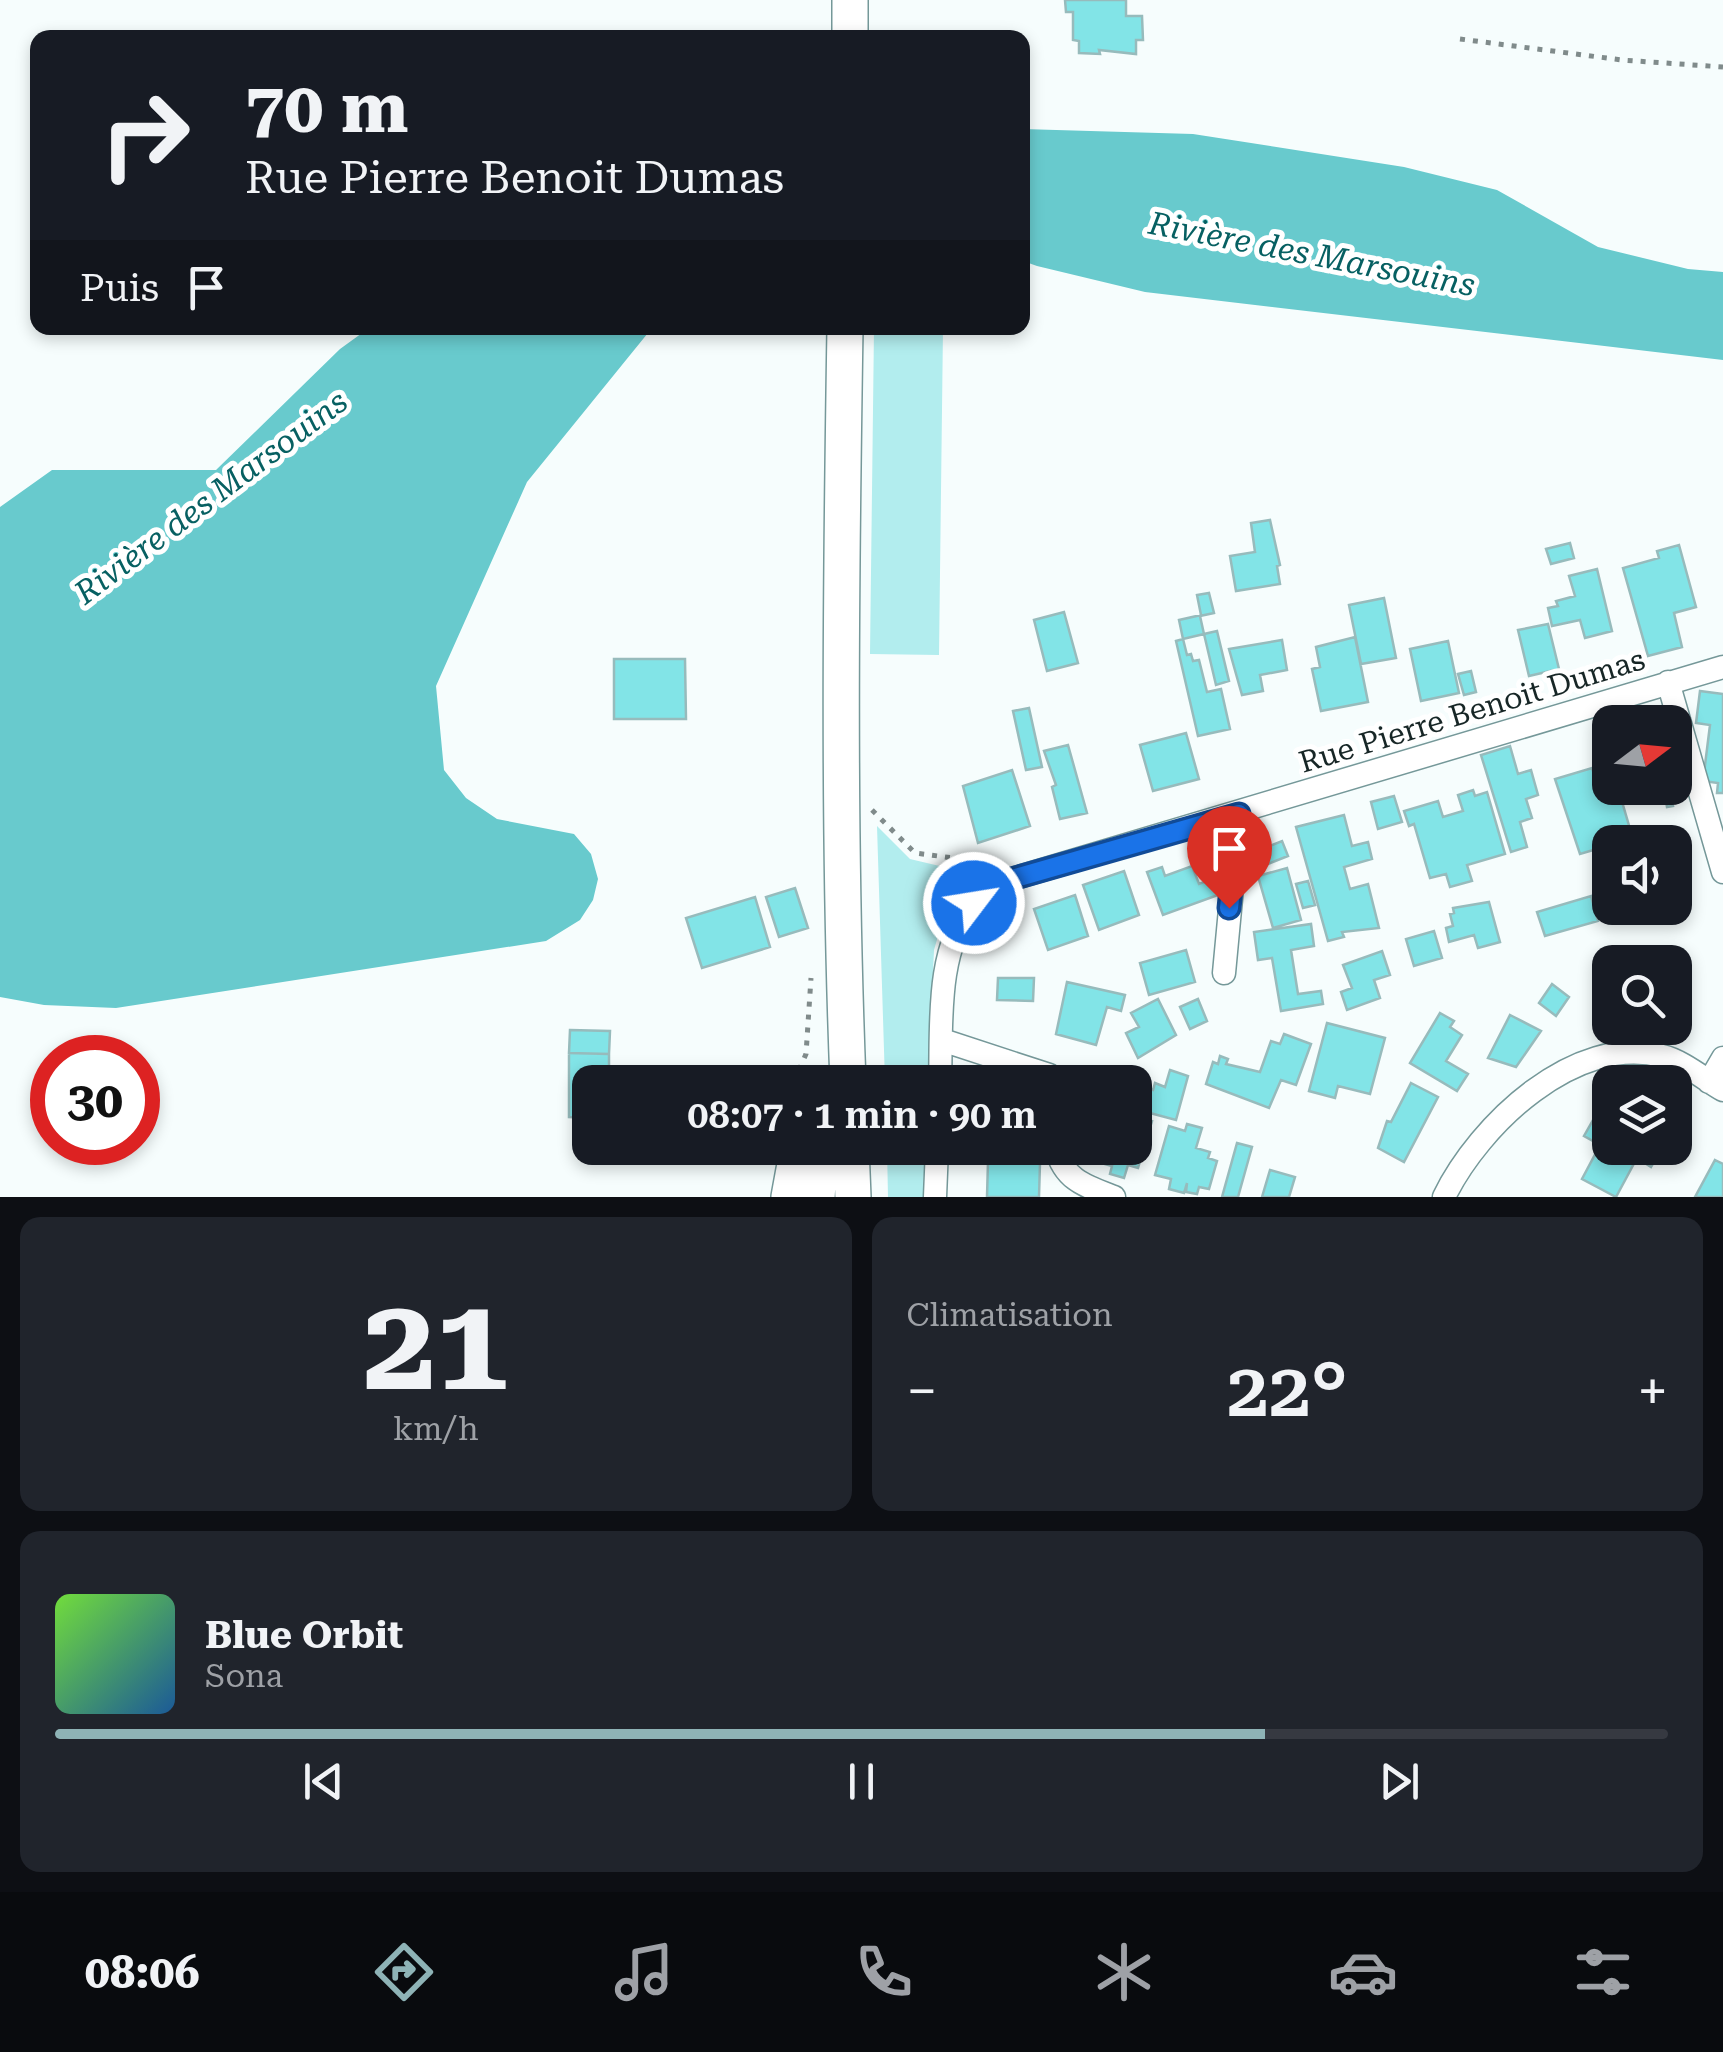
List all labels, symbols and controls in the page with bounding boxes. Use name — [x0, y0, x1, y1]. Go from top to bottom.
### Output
text: 70 m — [245, 67, 409, 149]
icon: right — [80, 70, 210, 200]
text: Rue Pierre Benoit Dumas — [245, 151, 784, 204]
water label: Rivière des Marsouins — [1145, 204, 1478, 304]
icon: arrive — [179, 260, 234, 315]
text: Puis — [80, 266, 159, 310]
water label: Rivière des Marsouins — [66, 382, 355, 613]
street label: Rue Pierre Benoit Dumas — [1295, 641, 1649, 780]
north arrow — [1592, 705, 1692, 805]
map controls — [1592, 705, 1692, 1165]
pin — [1187, 806, 1272, 909]
icon: arrive — [1202, 821, 1257, 876]
button: sound — [1592, 825, 1692, 925]
position arrow — [922, 851, 1026, 955]
button: search — [1592, 945, 1692, 1045]
speed limit sign: 30 — [30, 1035, 160, 1165]
button: layers — [1592, 1065, 1692, 1165]
text: 08:07 · 1 min · 90 m — [687, 1093, 1037, 1137]
text: 21 — [363, 1268, 509, 1421]
text: Climatisation — [907, 1296, 1113, 1334]
text: 22° — [1227, 1346, 1348, 1434]
text: − — [907, 1359, 937, 1423]
text: + — [1637, 1359, 1668, 1423]
text: km/h — [393, 1410, 479, 1448]
text: Blue Orbit — [205, 1613, 403, 1657]
text: Sona — [205, 1657, 283, 1695]
icon: previous — [296, 1754, 351, 1809]
icon: pause — [834, 1754, 889, 1809]
icon: next — [1372, 1754, 1427, 1809]
icon: directions — [369, 1937, 439, 2007]
icon: music — [609, 1937, 679, 2007]
icon: phone — [849, 1937, 919, 2007]
icon: climate — [1089, 1937, 1159, 2007]
icon: car — [1328, 1937, 1398, 2007]
icon: filters — [1568, 1937, 1638, 2007]
text: 08:06 — [85, 1946, 200, 1999]

